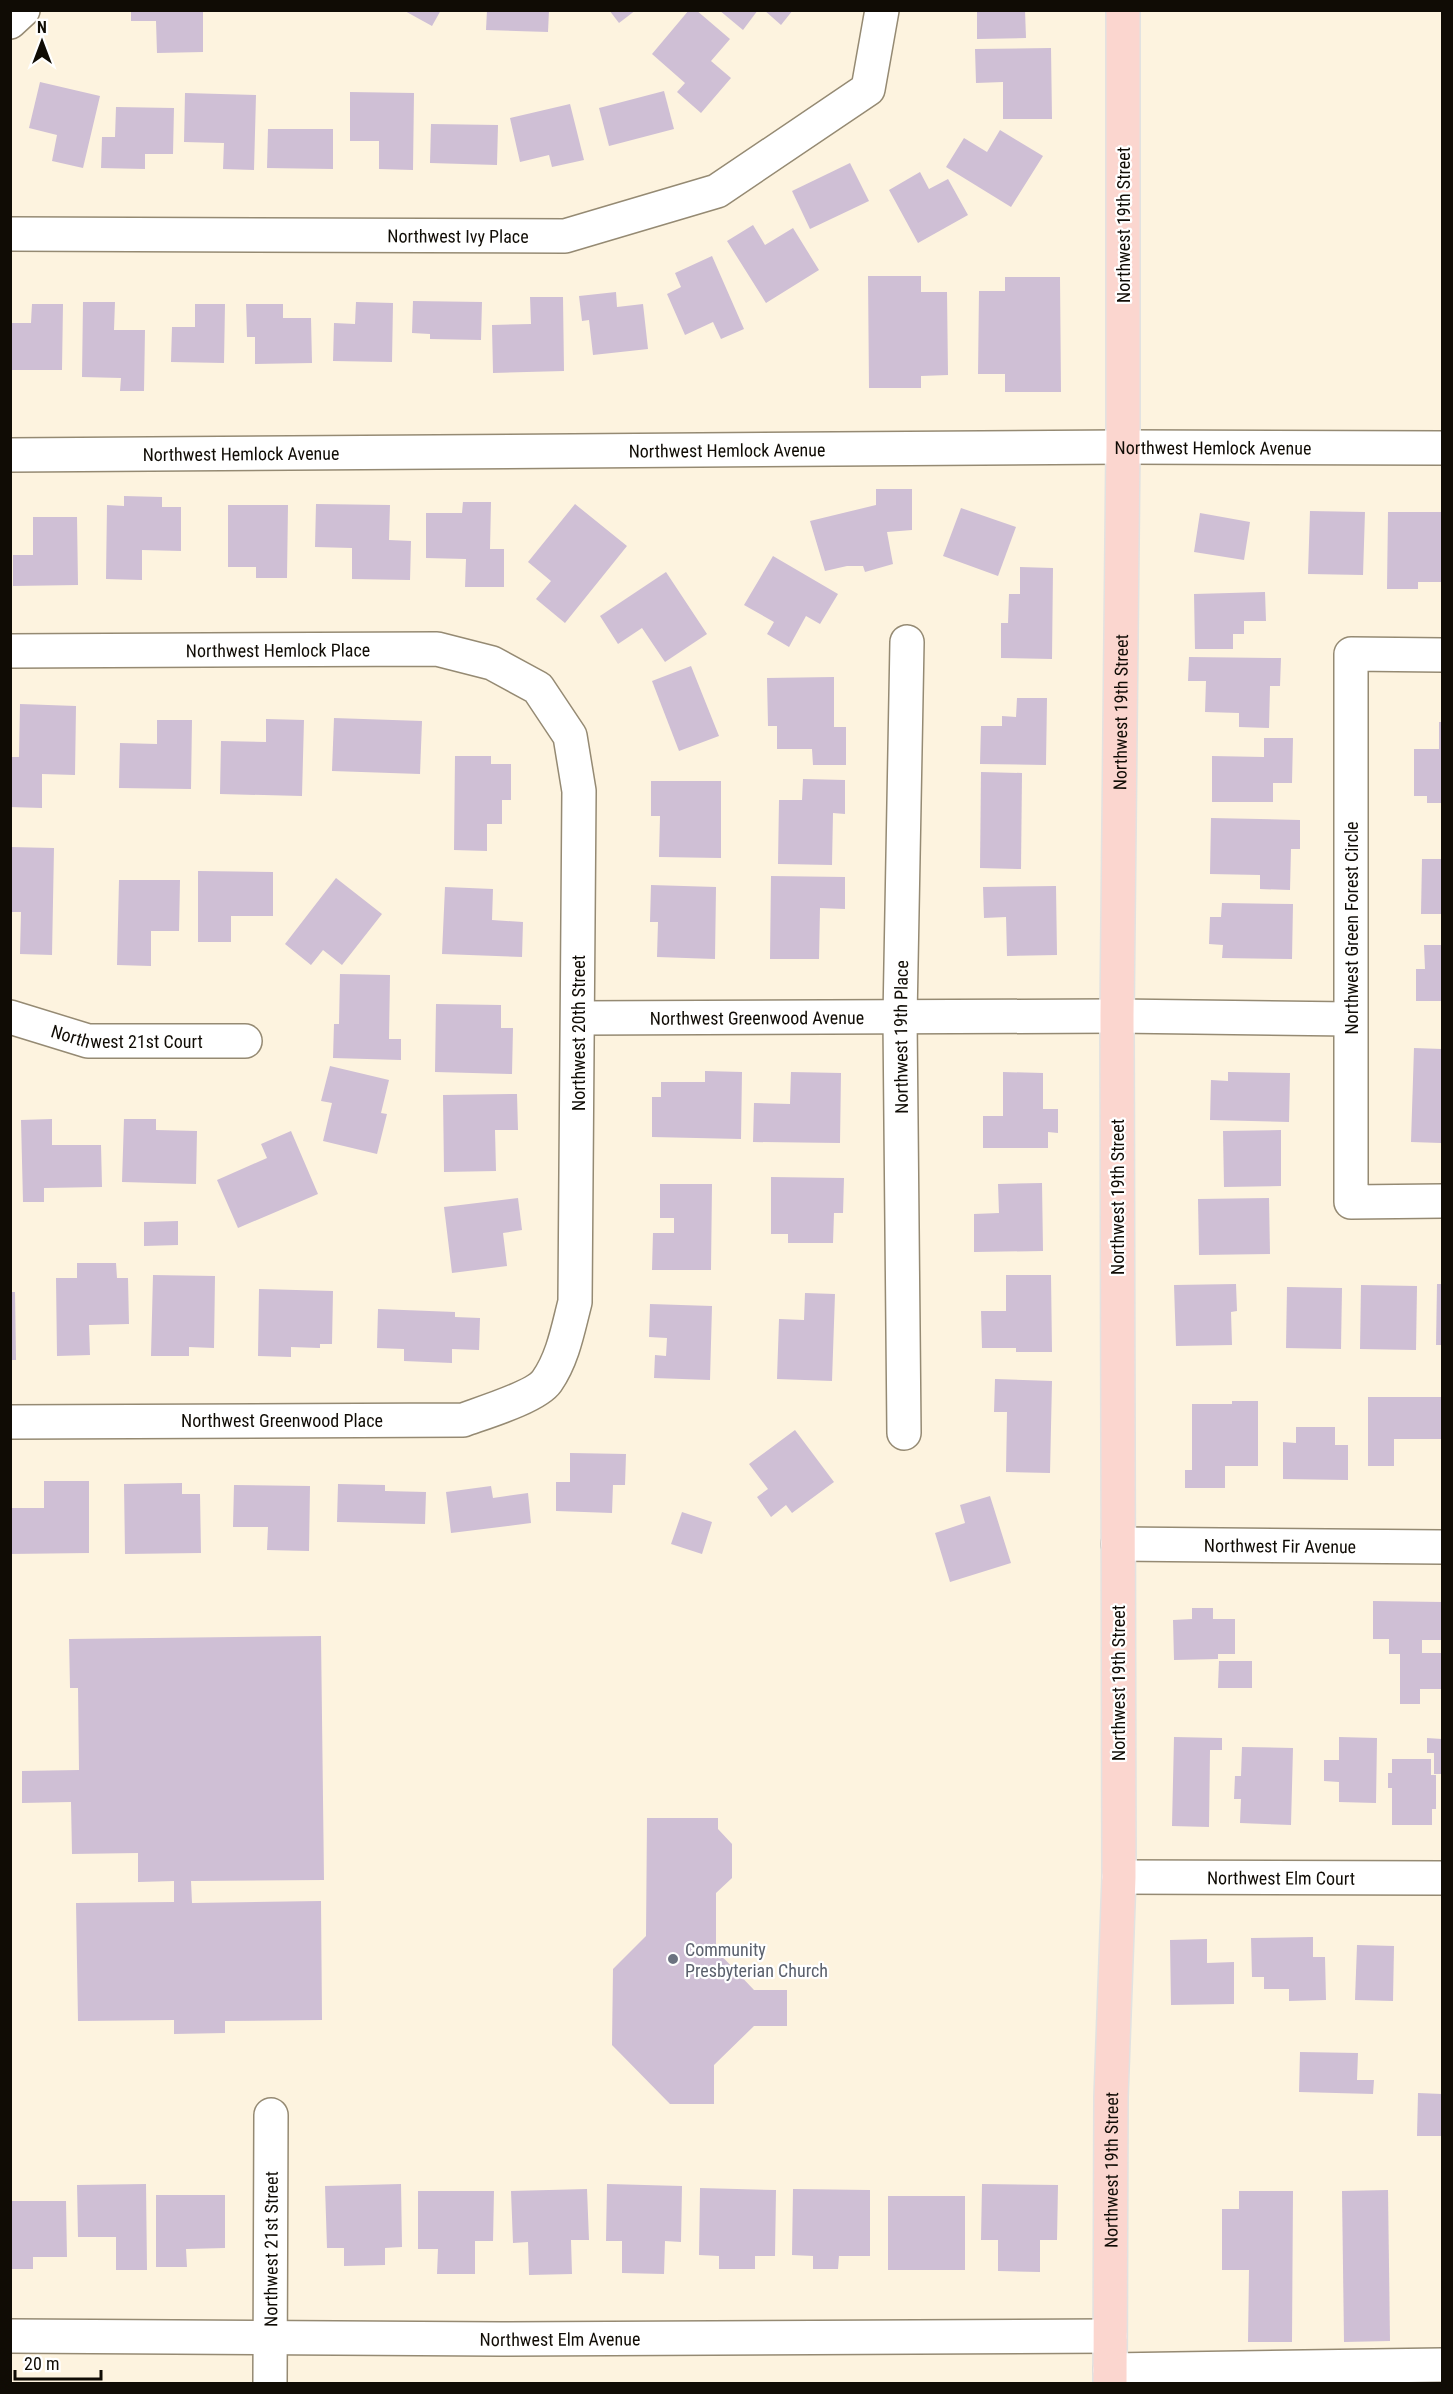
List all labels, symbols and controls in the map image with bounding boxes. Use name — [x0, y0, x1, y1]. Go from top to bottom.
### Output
north arrow — [12, 12, 72, 72]
text: N — [37, 18, 47, 37]
street label: Northwest 19th Street — [1113, 147, 1134, 303]
street label: Northwest Ivy Place — [387, 225, 529, 246]
street label: Northwest Hemlock Avenue — [1114, 436, 1311, 458]
street label: Northwest Hemlock Avenue — [629, 439, 825, 461]
street label: Northwest Hemlock Avenue — [143, 442, 339, 465]
street label: Northwest 19th Street — [1109, 634, 1132, 790]
street label: Northwest Hemlock Place — [186, 639, 370, 661]
street label: Northwest Green Forest Circle — [1341, 821, 1362, 1035]
street label: Northwest 20th Street — [568, 955, 589, 1111]
street label: Northwest 19th Place — [890, 960, 912, 1114]
street label: Northwest Greenwood Avenue — [650, 1006, 864, 1028]
street label: Northwest 21st Court — [49, 1020, 203, 1052]
street label: Northwest 19th Street — [1107, 1119, 1128, 1275]
street label: Northwest Greenwood Place — [181, 1410, 383, 1431]
street label: Northwest Fir Avenue — [1204, 1534, 1356, 1557]
street label: Northwest 19th Street — [1108, 1605, 1129, 1761]
street label: Northwest Elm Court — [1207, 1867, 1355, 1888]
place label: Community Presbyterian Church — [685, 1939, 828, 1981]
marker: Community Presbyterian Church — [666, 1952, 680, 1966]
street label: Northwest 19th Street — [1100, 2092, 1122, 2248]
street label: Northwest 21st Street — [260, 2171, 281, 2327]
street label: Northwest Elm Avenue — [480, 2328, 640, 2350]
scale bar — [15, 2343, 100, 2381]
text: 20 m — [24, 2353, 59, 2374]

